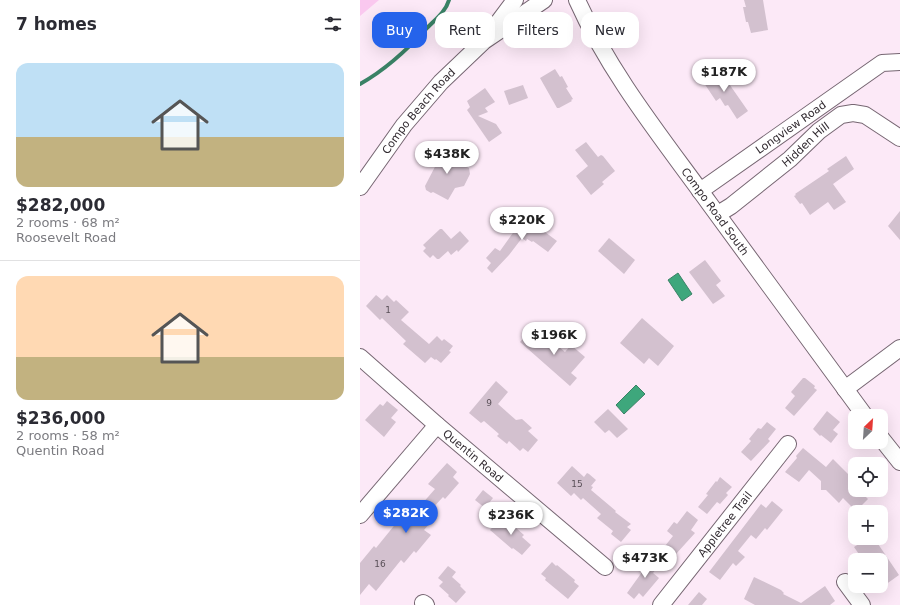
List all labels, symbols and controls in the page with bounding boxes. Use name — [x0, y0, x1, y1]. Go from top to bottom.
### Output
chip: Buy — [372, 12, 427, 48]
chip: Rent — [435, 12, 495, 48]
chip: Filters — [503, 12, 573, 48]
chip: New — [581, 12, 639, 48]
icon: filters — [322, 13, 344, 35]
text: 7 homes — [16, 14, 97, 34]
pin: $187K — [696, 59, 752, 93]
text: $187K — [701, 64, 747, 79]
street label: Compo Beach Road — [379, 66, 458, 156]
icon: home — [144, 89, 216, 161]
street label: Longview Road — [753, 98, 829, 156]
street label: Hidden Hill — [779, 119, 832, 170]
pin: $438K — [419, 141, 475, 175]
text: $438K — [424, 146, 470, 161]
street label: Compo Road South — [679, 165, 752, 258]
text: $282,000 — [16, 195, 105, 215]
pin: $220K — [494, 207, 550, 241]
text: $220K — [499, 212, 545, 227]
text: 2 rooms · 68 m² — [16, 215, 120, 230]
text: Roosevelt Road — [16, 230, 116, 245]
icon: home — [144, 302, 216, 374]
house number: 1 — [385, 305, 391, 315]
pin: $196K — [526, 322, 582, 356]
text: $196K — [531, 327, 577, 342]
house number: 9 — [486, 398, 492, 408]
text: $236,000 — [16, 408, 105, 428]
north arrow — [848, 409, 888, 449]
map controls — [848, 409, 888, 593]
street label: Quentin Road — [440, 426, 506, 485]
text: 2 rooms · 58 m² — [16, 428, 120, 443]
text: Quentin Road — [16, 443, 104, 458]
button: locate — [848, 457, 888, 497]
house number: 15 — [571, 479, 583, 489]
street label: Appletree Trail — [695, 489, 755, 559]
pin: $282K — [378, 500, 434, 534]
pin: $236K — [483, 502, 539, 536]
text: $282K — [383, 505, 429, 520]
button: + — [848, 505, 888, 545]
text: $236K — [488, 507, 534, 522]
pin: $473K — [617, 545, 673, 579]
text: $473K — [622, 550, 668, 565]
button: − — [848, 553, 888, 593]
house number: 16 — [374, 559, 386, 569]

